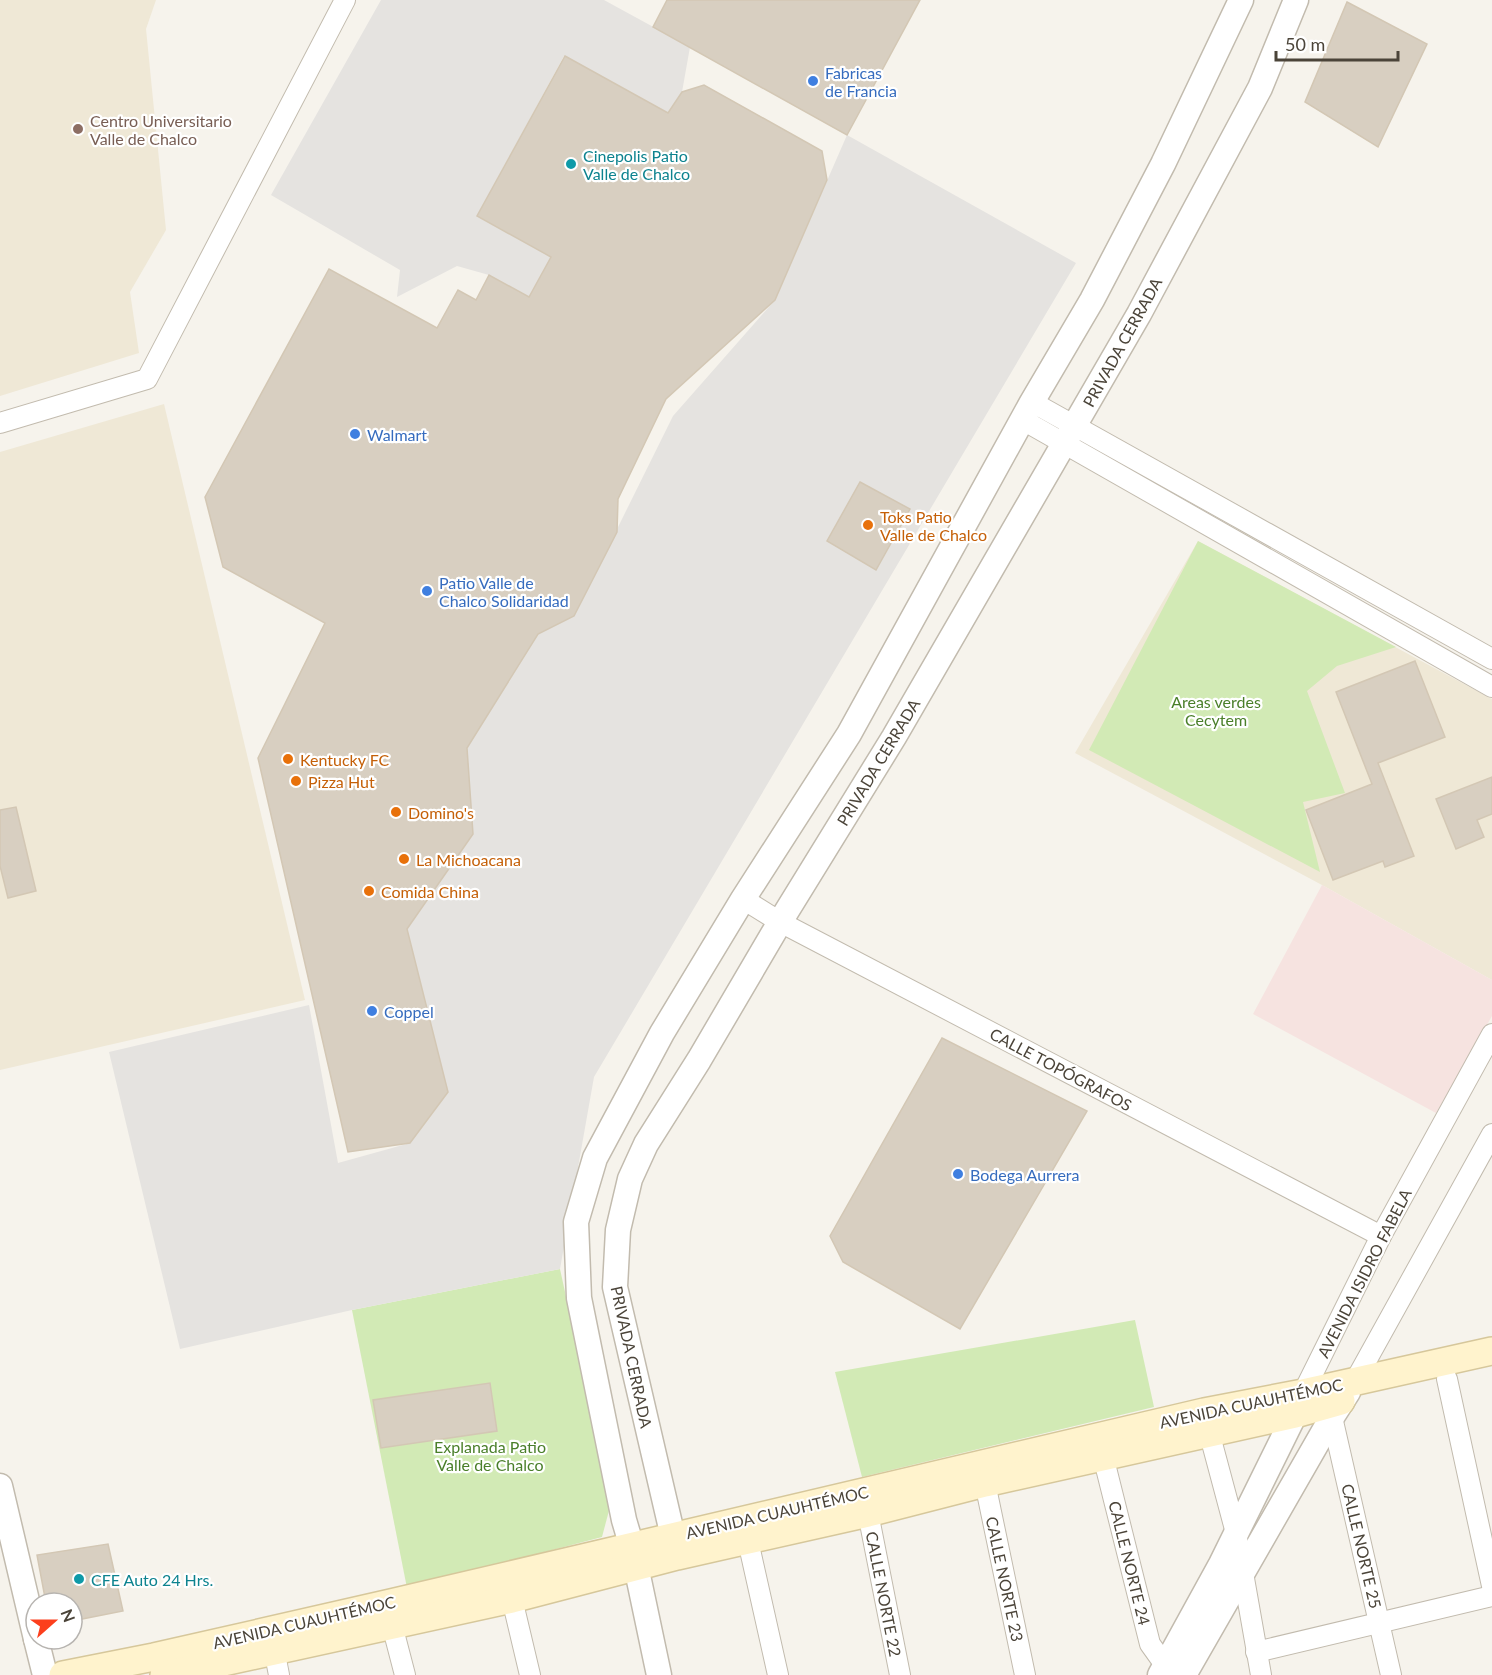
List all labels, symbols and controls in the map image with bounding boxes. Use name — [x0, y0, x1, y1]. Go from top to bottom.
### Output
scale bar — [1276, 24, 1398, 62]
text: 50 m — [1285, 33, 1325, 55]
place label: Fabricas de Francia — [825, 63, 897, 100]
marker: Fabricas de Francia — [806, 74, 820, 88]
place label: Centro Universitario Valle de Chalco — [90, 111, 232, 148]
marker: Centro Universitario Valle de Chalco — [71, 122, 85, 136]
place label: Cinepolis Patio Valle de Chalco — [583, 146, 690, 183]
marker: Cinepolis Patio Valle de Chalco — [564, 157, 578, 171]
street label: PRIVADA CERRADA — [1079, 274, 1165, 410]
place label: Walmart — [367, 425, 427, 444]
marker: Walmart — [348, 427, 362, 441]
place label: Toks Patio Valle de Chalco — [880, 507, 987, 544]
marker: Toks Patio Valle de Chalco — [861, 518, 875, 532]
place label: Patio Valle de Chalco Solidaridad — [439, 573, 569, 610]
marker: Patio Valle de Chalco Solidaridad — [420, 584, 434, 598]
park label: Areas verdes Cecytem — [1171, 692, 1261, 729]
street label: PRIVADA CERRADA — [833, 695, 923, 829]
place label: Kentucky FC — [300, 750, 390, 769]
marker: Kentucky FC — [281, 752, 295, 766]
place label: Pizza Hut — [308, 772, 375, 791]
marker: Pizza Hut — [289, 774, 303, 788]
place label: Domino's — [408, 803, 474, 822]
marker: Domino's — [389, 805, 403, 819]
place label: La Michoacana — [416, 850, 521, 869]
marker: La Michoacana — [397, 852, 411, 866]
place label: Comida China — [381, 882, 479, 901]
marker: Comida China — [362, 884, 376, 898]
place label: Coppel — [384, 1002, 434, 1021]
marker: Coppel — [365, 1004, 379, 1018]
street label: CALLE TOPÓGRAFOS — [987, 1024, 1135, 1114]
place label: Bodega Aurrera — [970, 1165, 1080, 1184]
marker: Bodega Aurrera — [951, 1167, 965, 1181]
street label: AVENIDA ISIDRO FABELA — [1313, 1185, 1415, 1361]
street label: PRIVADA CERRADA — [608, 1284, 656, 1430]
street label: AVENIDA CUAUHTÉMOC — [1158, 1374, 1345, 1432]
park label: Explanada Patio Valle de Chalco — [434, 1437, 546, 1474]
street label: AVENIDA CUAUHTÉMOC — [684, 1482, 870, 1542]
street label: CALLE NORTE 25 — [1338, 1482, 1386, 1610]
street label: CALLE NORTE 24 — [1105, 1499, 1155, 1627]
street label: CALLE NORTE 23 — [982, 1515, 1028, 1643]
street label: CALLE NORTE 22 — [863, 1530, 905, 1658]
place label: CFE Auto 24 Hrs. — [91, 1570, 213, 1589]
marker: CFE Auto 24 Hrs. — [72, 1572, 86, 1586]
north arrow — [24, 1591, 84, 1651]
street label: AVENIDA CUAUHTÉMOC — [211, 1592, 397, 1652]
text: N — [57, 1606, 80, 1625]

